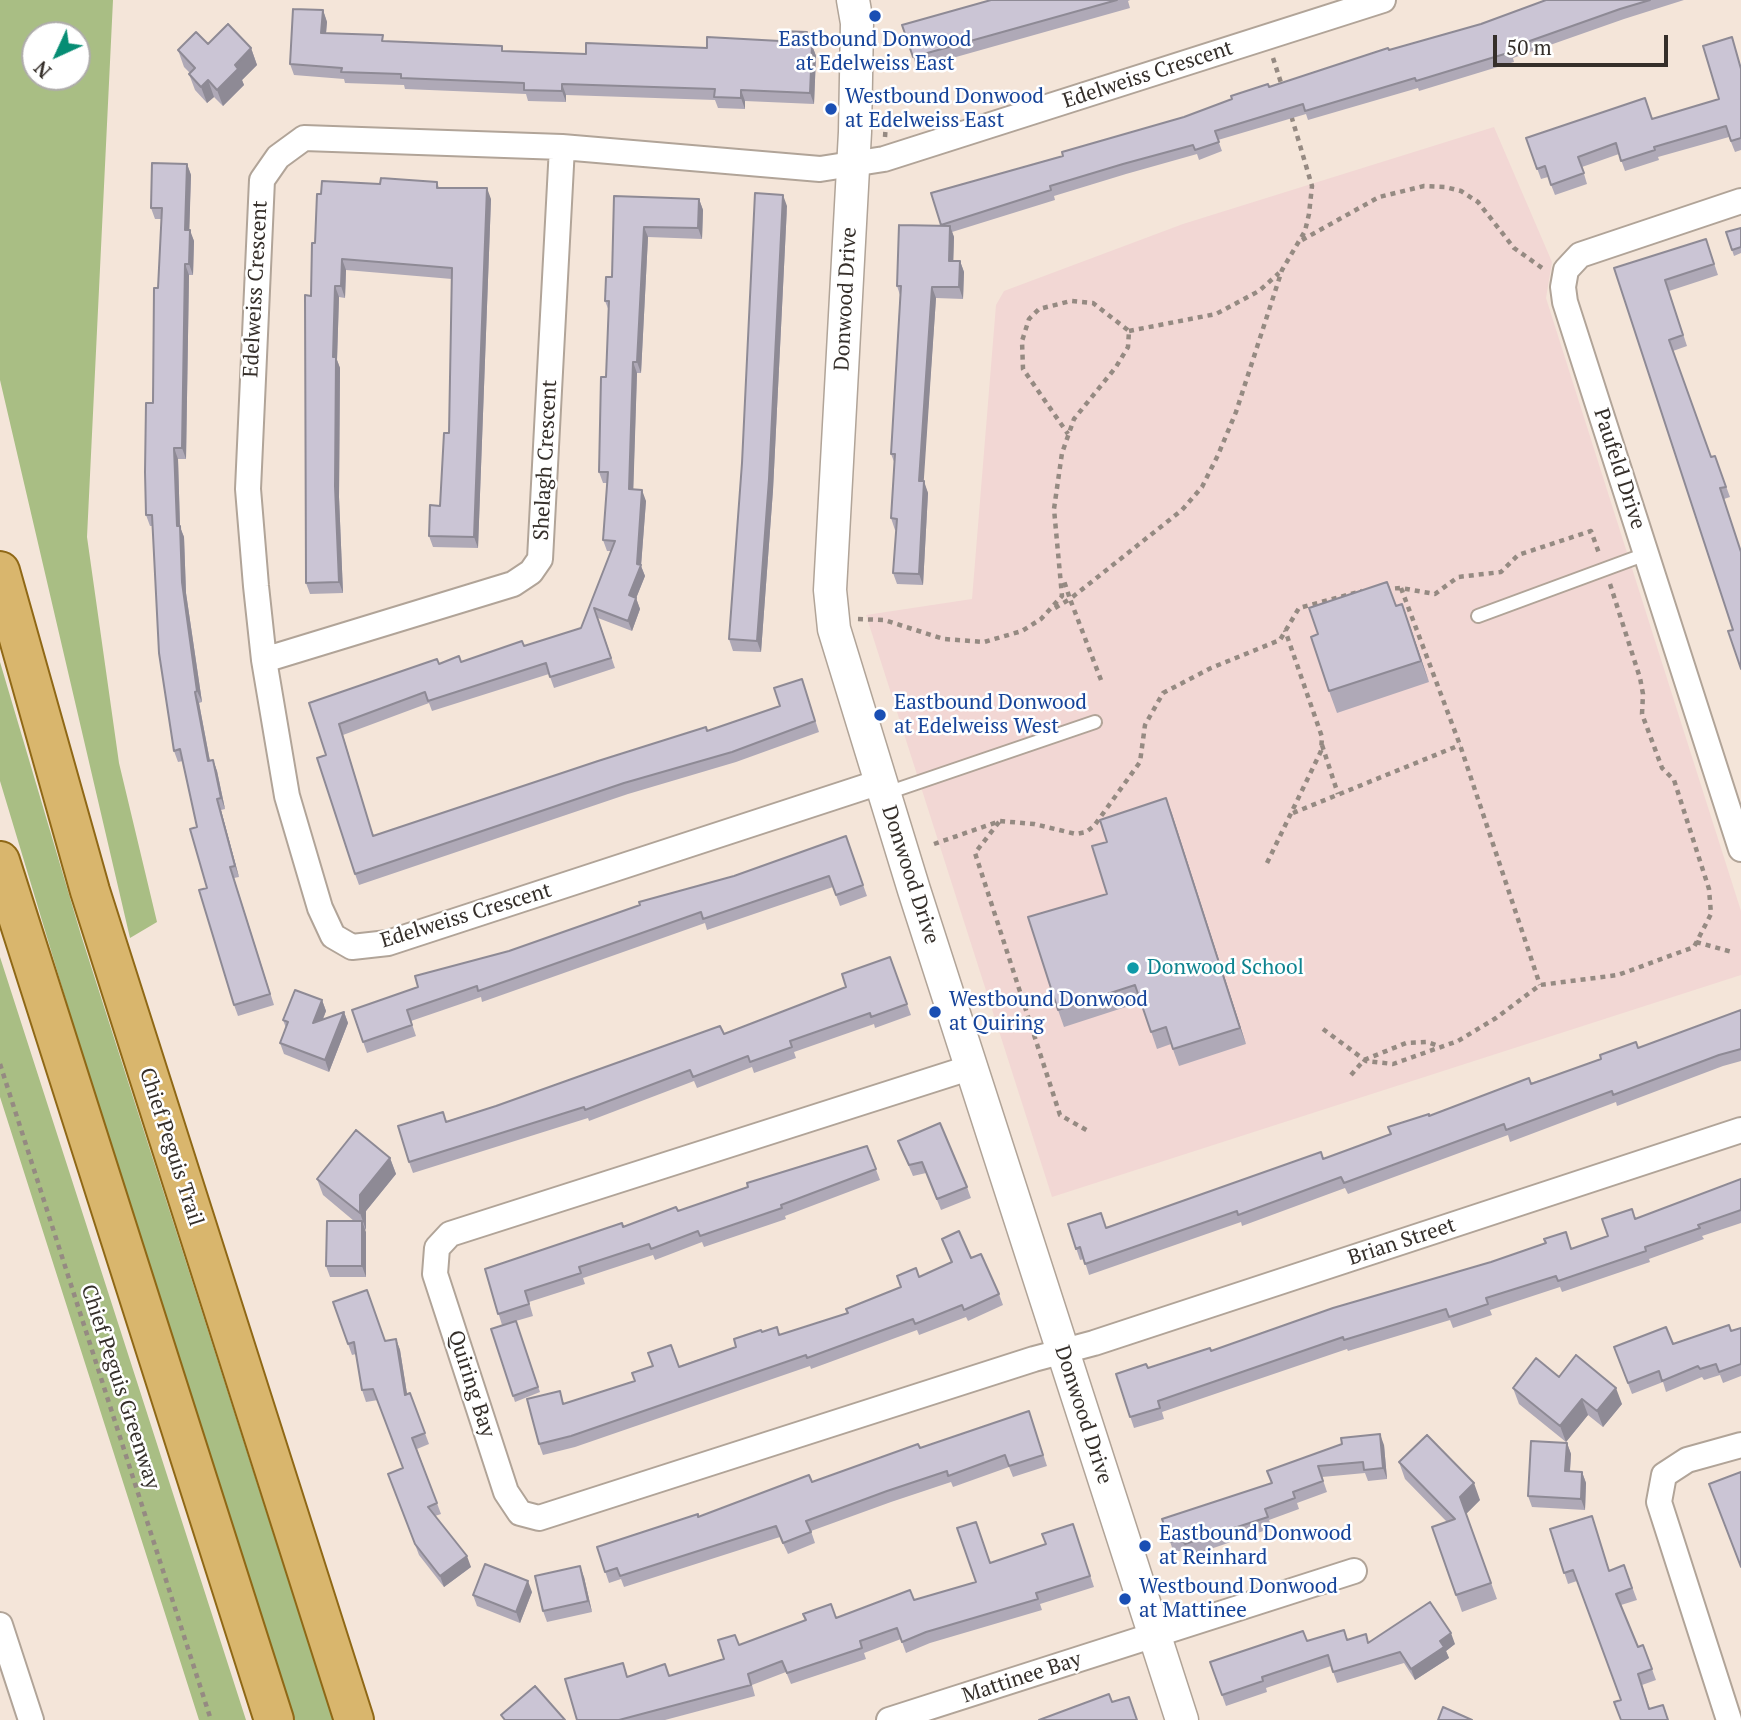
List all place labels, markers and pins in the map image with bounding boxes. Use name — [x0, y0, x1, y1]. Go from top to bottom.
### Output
marker: Eastbound Donwood at Edelweiss East — [867, 8, 883, 24]
place label: Eastbound Donwood at Edelweiss East — [779, 27, 971, 77]
place label: Westbound Donwood at Edelweiss East — [845, 84, 1044, 134]
marker: Westbound Donwood at Edelweiss East — [823, 101, 839, 117]
place label: Eastbound Donwood at Edelweiss West — [894, 690, 1087, 740]
marker: Eastbound Donwood at Edelweiss West — [872, 707, 888, 723]
place label: Donwood School — [1147, 955, 1304, 981]
marker: Donwood School — [1125, 960, 1141, 976]
place label: Westbound Donwood at Quiring — [949, 987, 1148, 1037]
marker: Westbound Donwood at Quiring — [927, 1004, 943, 1020]
place label: Eastbound Donwood at Reinhard — [1159, 1521, 1352, 1571]
marker: Eastbound Donwood at Reinhard — [1137, 1538, 1153, 1554]
place label: Westbound Donwood at Mattinee — [1139, 1574, 1338, 1624]
marker: Westbound Donwood at Mattinee — [1117, 1591, 1133, 1607]

